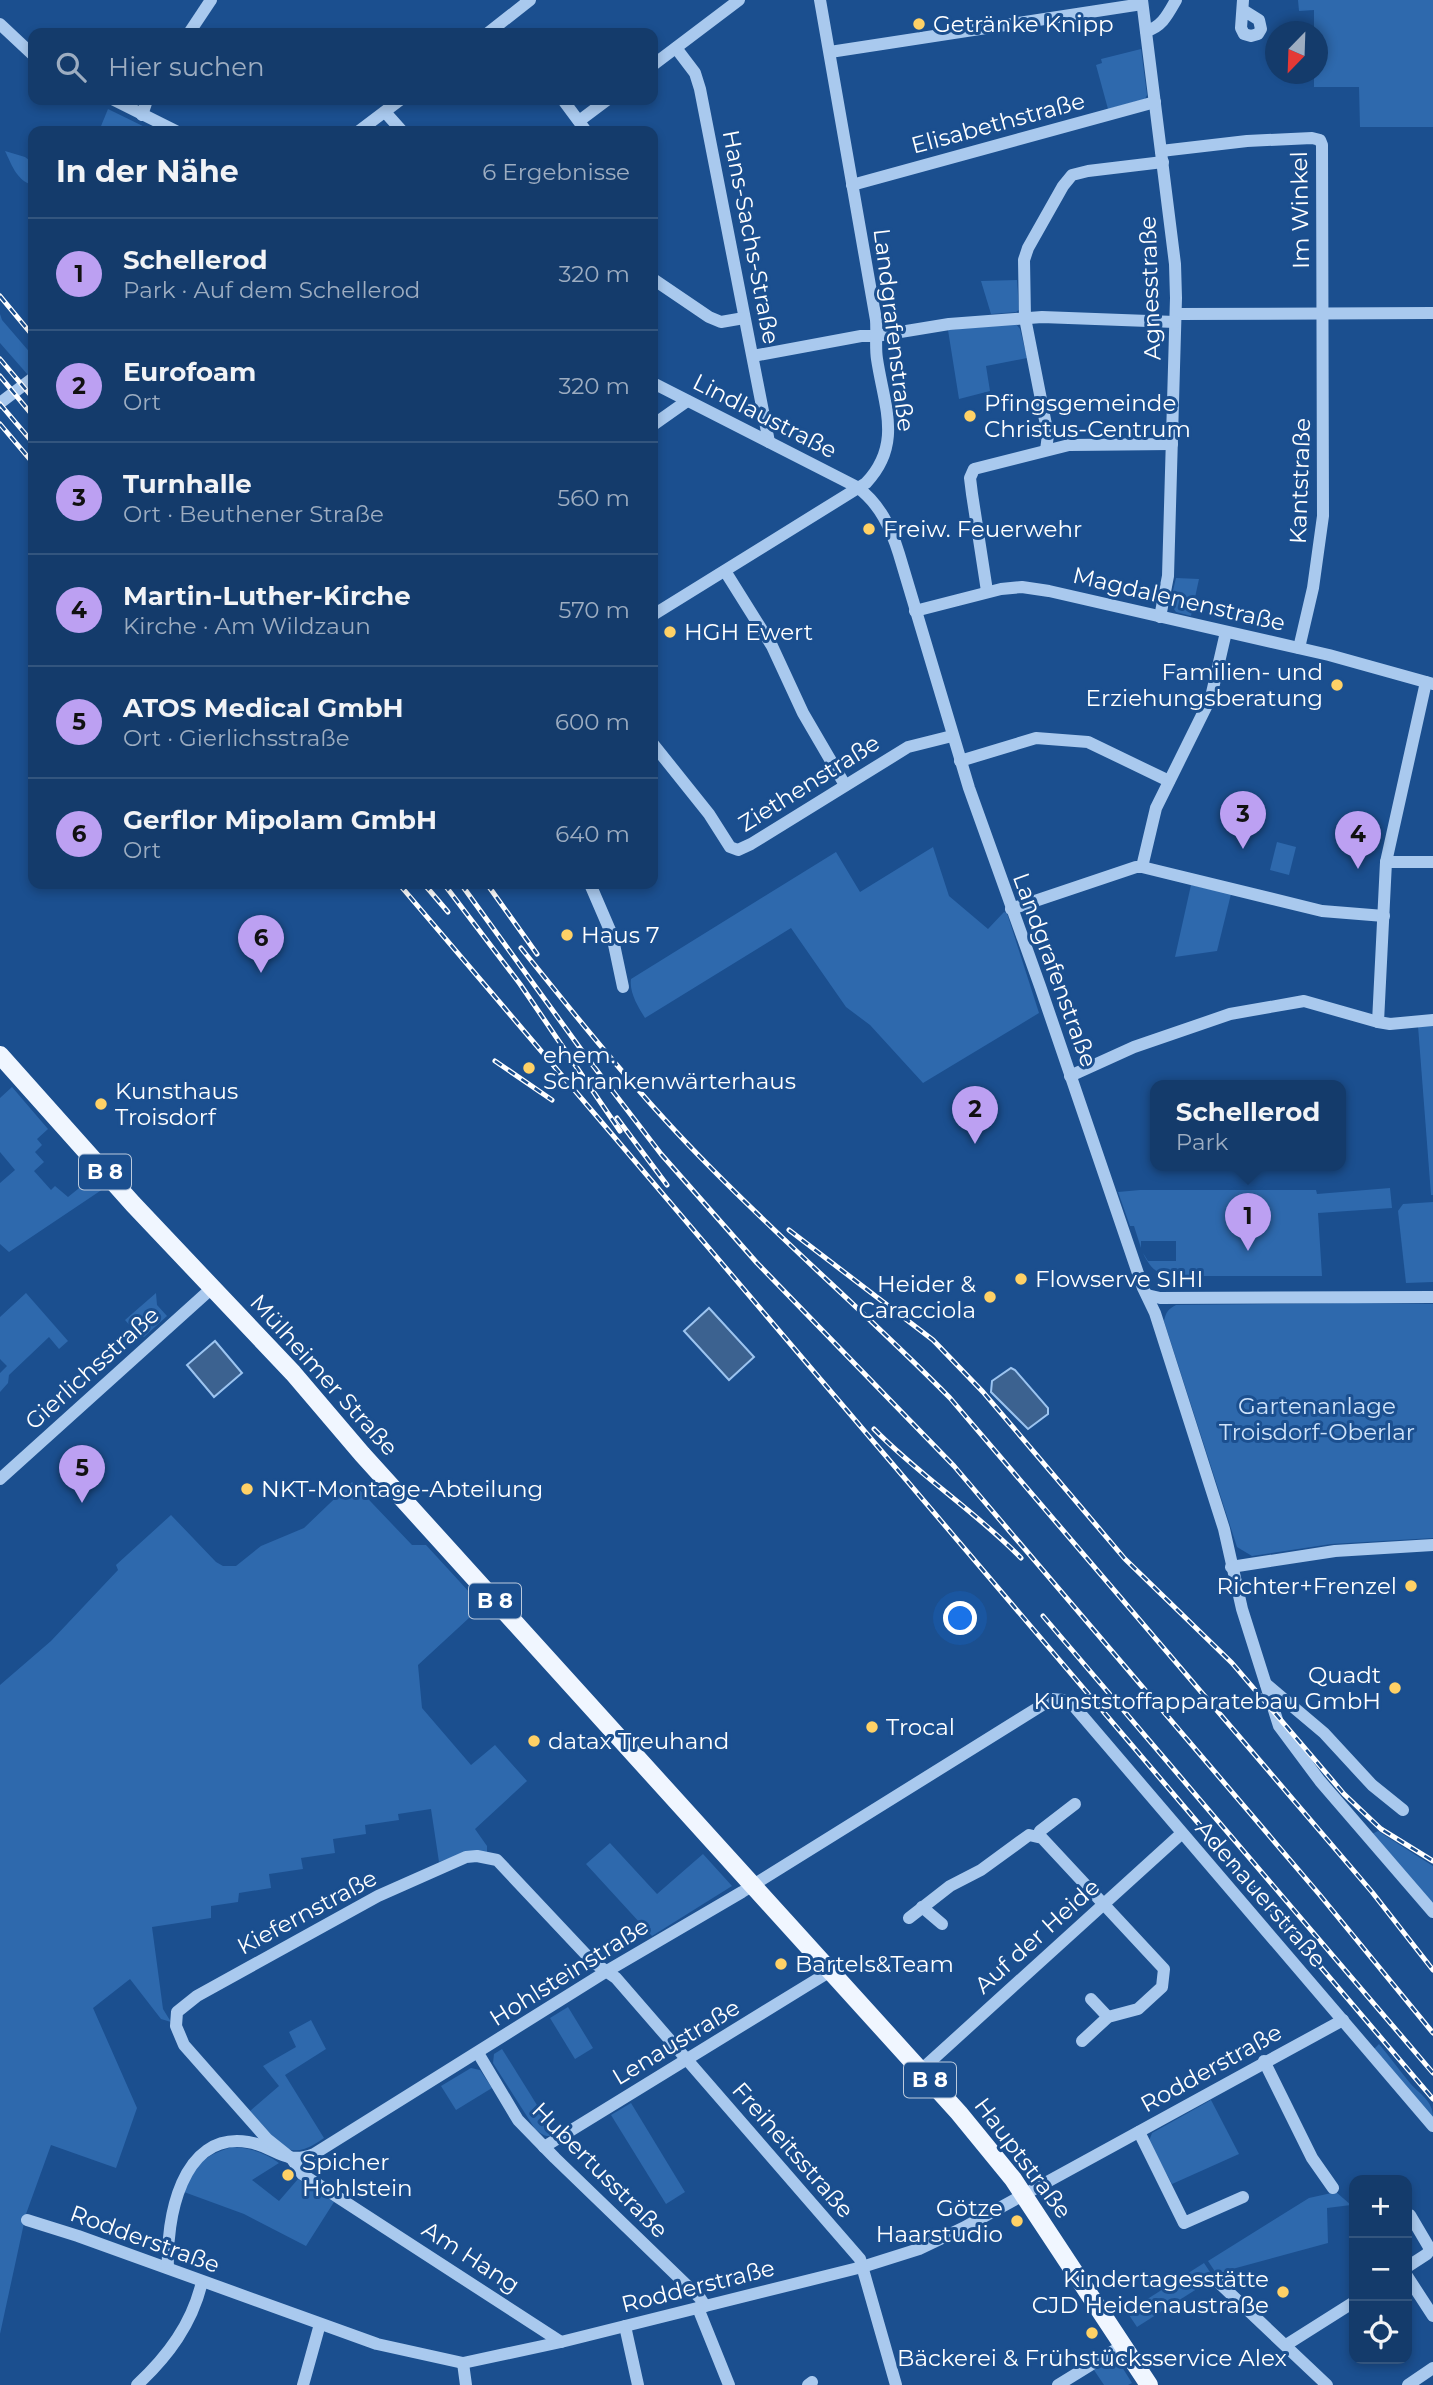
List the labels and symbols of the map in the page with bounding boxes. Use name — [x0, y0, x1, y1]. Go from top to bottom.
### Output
place label: Getränke Knipp — [933, 10, 1114, 38]
marker: Getränke Knipp — [911, 16, 927, 32]
north arrow — [1265, 21, 1328, 84]
street label: Elisabethstraße — [908, 86, 1088, 160]
street label: Hans-Sachs-Straße — [716, 128, 786, 346]
street label: Im Winkel — [1285, 151, 1315, 269]
street label: Agnesstraße — [1133, 215, 1167, 361]
street label: Landgrafenstraße — [868, 227, 920, 433]
street label: Lindlaustraße — [688, 368, 842, 464]
place label: Pfingsgemeinde Christus-Centrum — [984, 389, 1191, 443]
marker: Pfingsgemeinde Christus-Centrum — [962, 408, 978, 424]
street label: Kantstraße — [1284, 417, 1316, 545]
place label: Freiw. Feuerwehr — [883, 515, 1082, 543]
marker: Freiw. Feuerwehr — [861, 521, 877, 537]
street label: Magdalenenstraße — [1070, 561, 1288, 637]
place label: HGH Ewert — [684, 618, 813, 646]
marker: HGH Ewert — [662, 624, 678, 640]
place label: Familien- und Erziehungsberatung — [1086, 658, 1323, 712]
marker: Familien- und Erziehungsberatung — [1329, 677, 1345, 693]
street label: Ziethenstraße — [733, 728, 885, 838]
pin: 3 — [1220, 791, 1266, 849]
pin: 4 — [1335, 811, 1381, 869]
street label: Landgrafenstraße — [1007, 869, 1103, 1071]
pin: 6 — [238, 915, 284, 973]
place label: Haus 7 — [581, 921, 660, 949]
marker: Haus 7 — [559, 927, 575, 943]
place label: ehem. Schrankenwärterhaus — [543, 1041, 796, 1095]
marker: ehem. Schrankenwärterhaus — [521, 1060, 537, 1076]
place label: Kunsthaus Troisdorf — [115, 1077, 238, 1131]
pin: 2 — [952, 1086, 998, 1144]
marker: Kunsthaus Troisdorf — [93, 1096, 109, 1112]
road number: B 8 — [79, 1154, 131, 1190]
pin: 1 — [1225, 1193, 1271, 1251]
place label: Flowserve SIHI — [1035, 1265, 1203, 1293]
place label: Heider & Caracciola — [859, 1270, 977, 1324]
marker: Flowserve SIHI — [1013, 1271, 1029, 1287]
street label: Mülheimer Straße — [244, 1289, 404, 1461]
marker: Heider & Caracciola — [982, 1289, 998, 1305]
street label: Gierlichsstraße — [19, 1301, 165, 1435]
park label: Gartenanlage Troisdorf-Oberlar — [1219, 1392, 1415, 1446]
pin: 5 — [59, 1445, 105, 1503]
place label: NKT-Montage-Abteilung — [261, 1475, 543, 1503]
marker: NKT-Montage-Abteilung — [239, 1481, 255, 1497]
place label: Richter+Frenzel — [1217, 1572, 1397, 1600]
marker: Richter+Frenzel — [1403, 1578, 1419, 1594]
road number: B 8 — [469, 1584, 521, 1618]
your location — [943, 1601, 977, 1635]
place label: Quadt Kunststoffapparatebau GmbH — [1034, 1661, 1381, 1715]
marker: Quadt Kunststoffapparatebau GmbH — [1387, 1680, 1403, 1696]
place label: Trocal — [886, 1713, 955, 1741]
marker: Trocal — [864, 1719, 880, 1735]
place label: datax Treuhand — [548, 1727, 729, 1755]
marker: datax Treuhand — [526, 1733, 542, 1749]
street label: Adenauerstraße — [1190, 1815, 1332, 1973]
street label: Kiefernstraße — [232, 1863, 382, 1961]
street label: Auf der Heide — [969, 1873, 1105, 1999]
street label: Hohlsteinstraße — [484, 1912, 654, 2032]
place label: Bartels&Team — [795, 1950, 954, 1978]
marker: Bartels&Team — [773, 1956, 789, 1972]
street label: Lenaustraße — [607, 1993, 745, 2091]
street label: Rodderstraße — [1136, 2018, 1286, 2118]
road number: B 8 — [904, 2062, 956, 2098]
street label: Freiheitsstraße — [726, 2076, 860, 2224]
street label: Hauptstraße — [968, 2092, 1078, 2224]
street label: Hubertusstraße — [526, 2096, 674, 2244]
place label: Spicher Hohlstein — [302, 2148, 413, 2202]
marker: Spicher Hohlstein — [280, 2167, 296, 2183]
place label: Götze Haarstudio — [876, 2194, 1003, 2248]
street label: Rodderstraße — [66, 2199, 224, 2279]
marker: Götze Haarstudio — [1009, 2213, 1025, 2229]
street label: Am Hang — [417, 2215, 525, 2299]
street label: Rodderstraße — [618, 2253, 778, 2319]
place label: Kindertagesstätte CJD Heidenaustraße — [1032, 2265, 1269, 2319]
marker: Kindertagesstätte CJD Heidenaustraße — [1275, 2284, 1291, 2300]
marker: Bäckerei & Frühstücksservice Alex — [1084, 2325, 1100, 2341]
place label: Bäckerei & Frühstücksservice Alex — [897, 2344, 1287, 2372]

